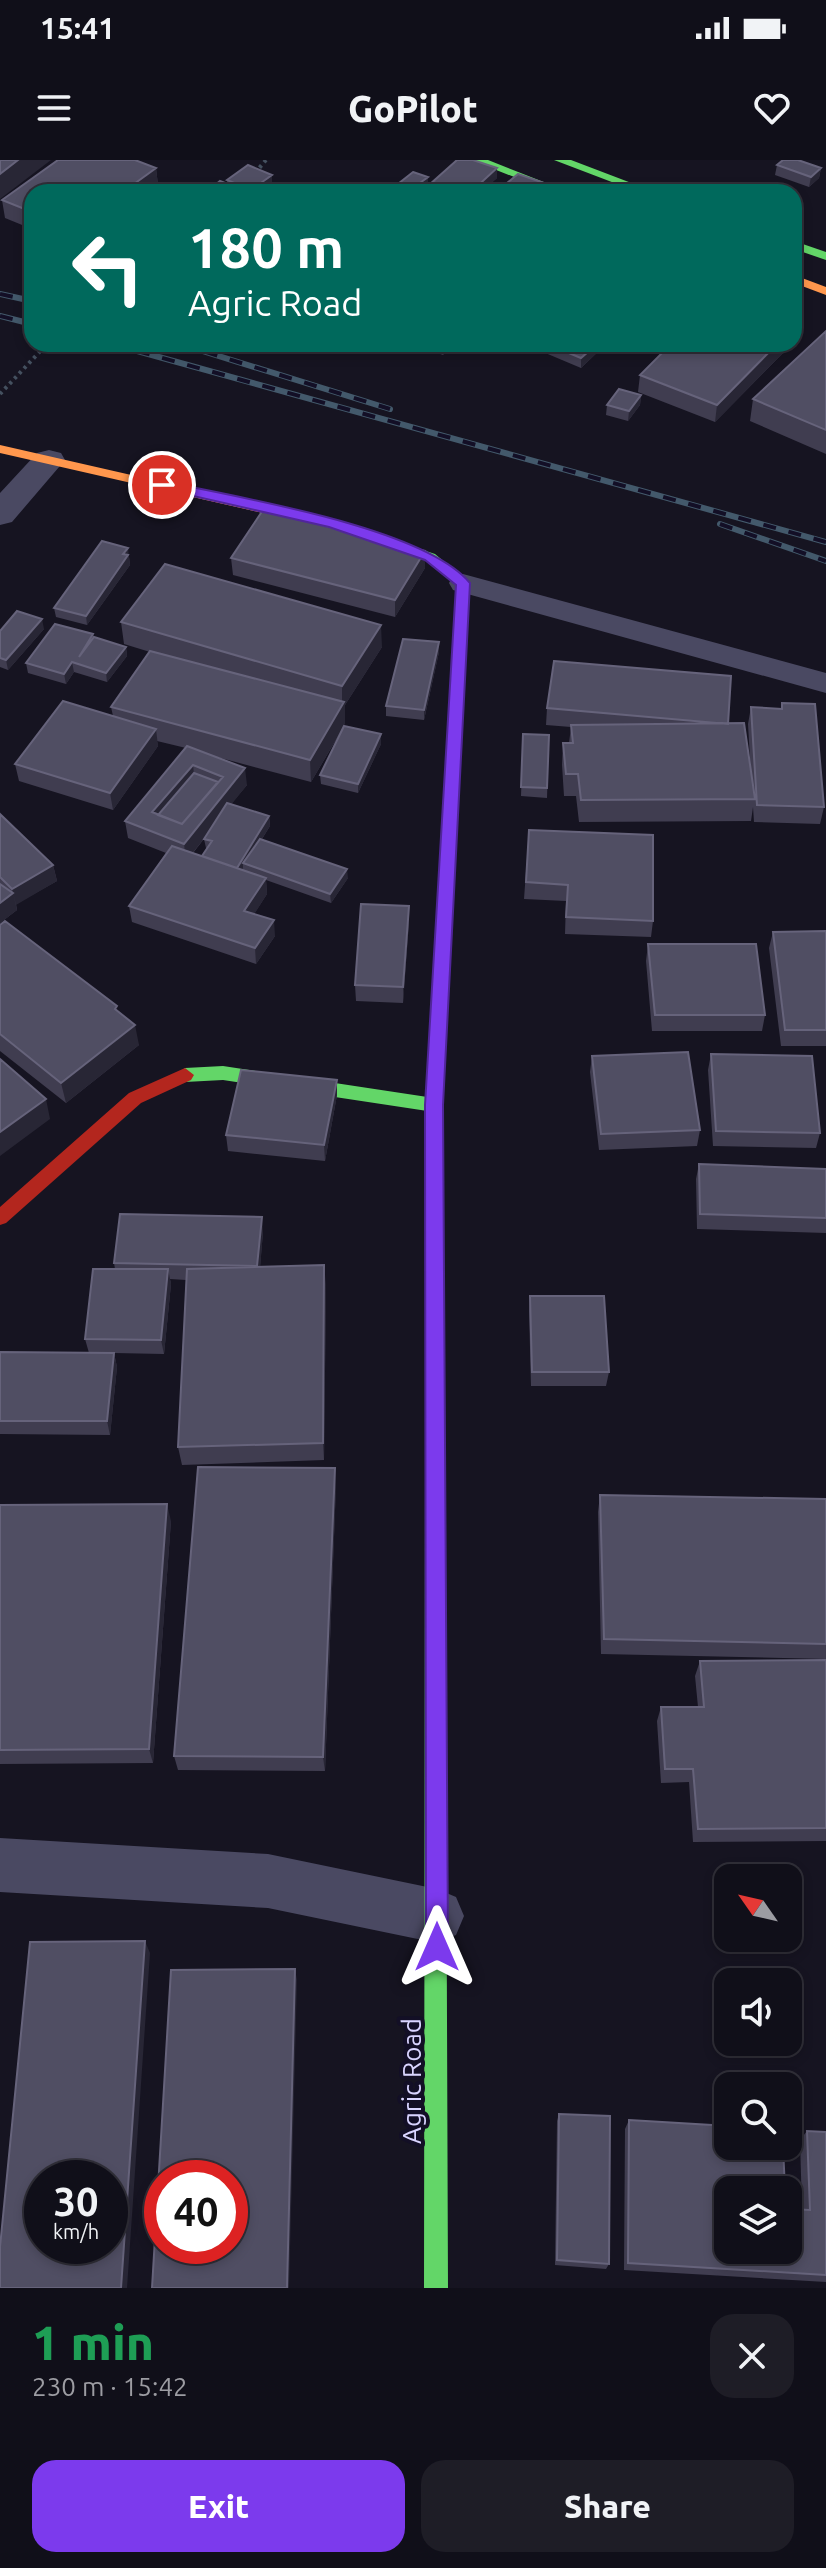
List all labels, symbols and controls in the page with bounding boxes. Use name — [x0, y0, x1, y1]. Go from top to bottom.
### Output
text: 15:41 — [40, 11, 115, 45]
icon: menu — [32, 86, 76, 130]
icon: heart — [750, 86, 794, 130]
text: GoPilot — [348, 88, 478, 129]
icon: left — [56, 216, 160, 320]
text: 180 m — [188, 216, 344, 279]
text: Agric Road — [188, 282, 362, 323]
pin — [128, 451, 196, 519]
icon: arrive — [140, 463, 184, 507]
north arrow — [714, 1864, 802, 1952]
map controls — [714, 1864, 802, 2264]
position arrow — [395, 1905, 479, 1989]
button: sound — [714, 1968, 802, 2056]
street label: Agric Road — [397, 2018, 426, 2144]
button: search — [714, 2072, 802, 2160]
speed limit sign: 40 — [144, 2160, 248, 2264]
button: layers — [714, 2176, 802, 2264]
text: 30 — [53, 2179, 99, 2224]
text: km/h — [53, 2220, 99, 2243]
button: close — [710, 2314, 794, 2398]
text: 1 min — [32, 2315, 154, 2369]
text: 230 m · 15:42 — [32, 2372, 188, 2401]
button: Exit — [32, 2460, 405, 2552]
button: Share — [421, 2460, 794, 2552]

